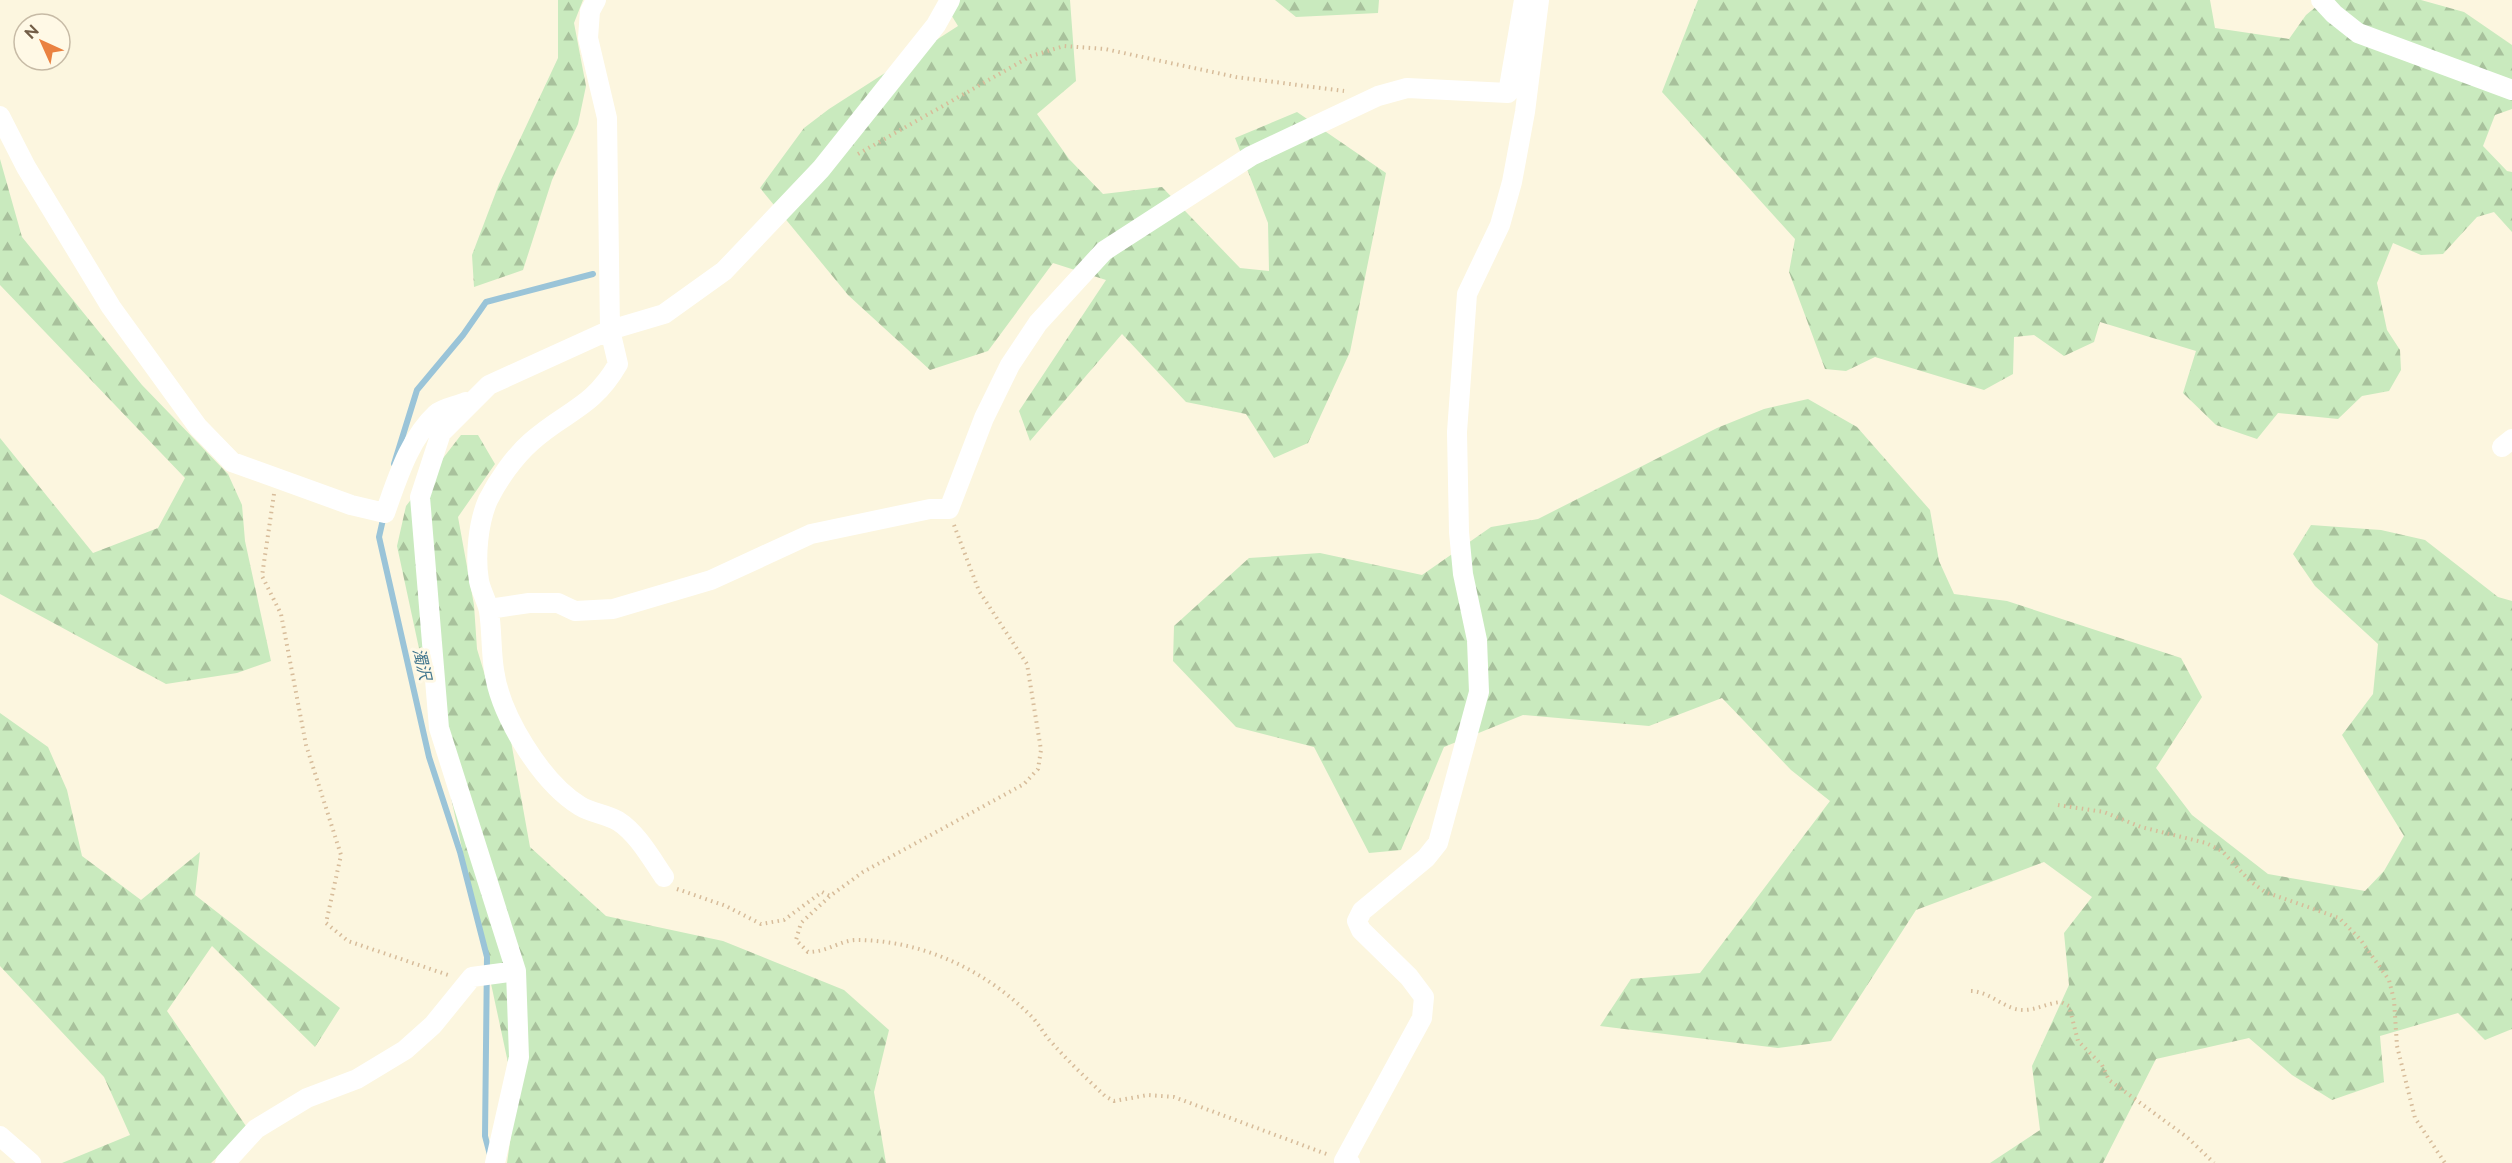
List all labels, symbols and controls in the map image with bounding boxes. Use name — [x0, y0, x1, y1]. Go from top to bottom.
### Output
north arrow — [12, 12, 72, 72]
text: N — [21, 21, 43, 43]
water label: 濁沢 — [409, 646, 435, 684]

